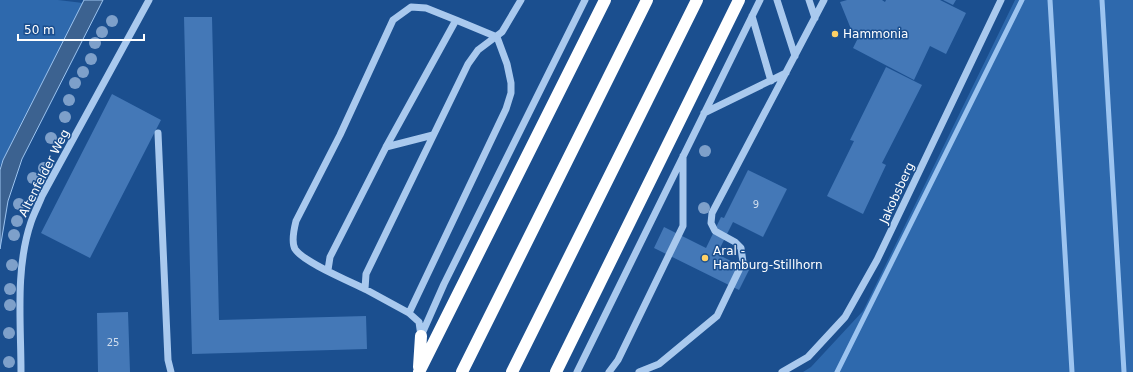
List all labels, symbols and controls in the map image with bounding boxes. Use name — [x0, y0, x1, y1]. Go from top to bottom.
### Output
scale bar — [18, 16, 144, 42]
text: 50 m — [24, 23, 55, 37]
place label: Hammonia — [843, 27, 908, 41]
marker: Hammonia — [830, 29, 840, 39]
street label: Altenfelder Weg — [16, 127, 72, 219]
street label: Jakobsberg — [876, 160, 917, 227]
house number: 9 — [753, 199, 759, 210]
place label: Aral - Hamburg-Stillhorn — [713, 244, 823, 272]
marker: Aral - Hamburg-Stillhorn — [700, 253, 710, 263]
house number: 25 — [107, 337, 119, 348]

